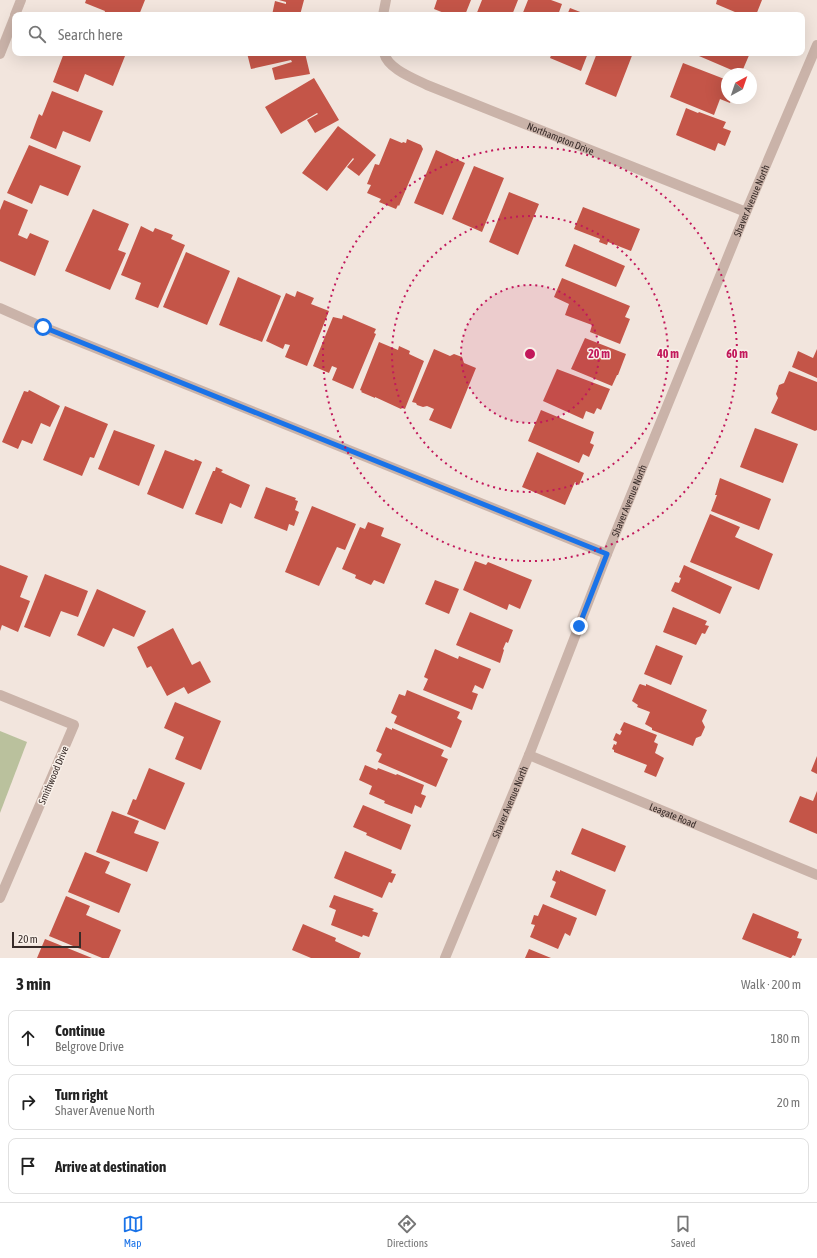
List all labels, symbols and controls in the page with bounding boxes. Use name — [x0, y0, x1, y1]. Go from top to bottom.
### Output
search box — [12, 12, 805, 56]
icon: search — [26, 23, 48, 45]
text: Search here — [58, 26, 123, 43]
north arrow — [721, 68, 757, 104]
street label: Northampton Drive — [525, 120, 596, 157]
street label: Shaver Avenue North — [732, 163, 772, 238]
route start — [34, 318, 52, 336]
centre of rings — [523, 347, 537, 361]
text: 20 m — [588, 347, 610, 361]
text: 40 m — [656, 347, 679, 361]
text: 60 m — [726, 347, 748, 361]
street label: Shaver Avenue North — [610, 463, 649, 538]
route end — [570, 617, 588, 635]
street label: Smithwood Drive — [36, 744, 71, 806]
street label: Shaver Avenue North — [490, 764, 530, 840]
street label: Leagate Road — [648, 801, 698, 830]
scale bar — [12, 930, 81, 949]
text: 20 m — [18, 933, 38, 945]
text: 3 min — [16, 974, 51, 994]
text: Walk · 200 m — [741, 977, 801, 992]
text: Continue — [55, 1022, 105, 1039]
icon: ahead — [17, 1027, 39, 1049]
text: 180 m — [771, 1031, 800, 1046]
text: Belgrove Drive — [55, 1039, 124, 1054]
text: Turn right — [55, 1086, 108, 1103]
icon: right — [17, 1091, 39, 1113]
text: 20 m — [777, 1095, 800, 1110]
text: Shaver Avenue North — [55, 1103, 155, 1118]
icon: arrive — [17, 1155, 39, 1177]
text: Arrive at destination — [55, 1158, 166, 1175]
tab: Map — [122, 1213, 144, 1249]
tab: Directions — [387, 1213, 428, 1249]
tab: Saved — [671, 1213, 695, 1249]

